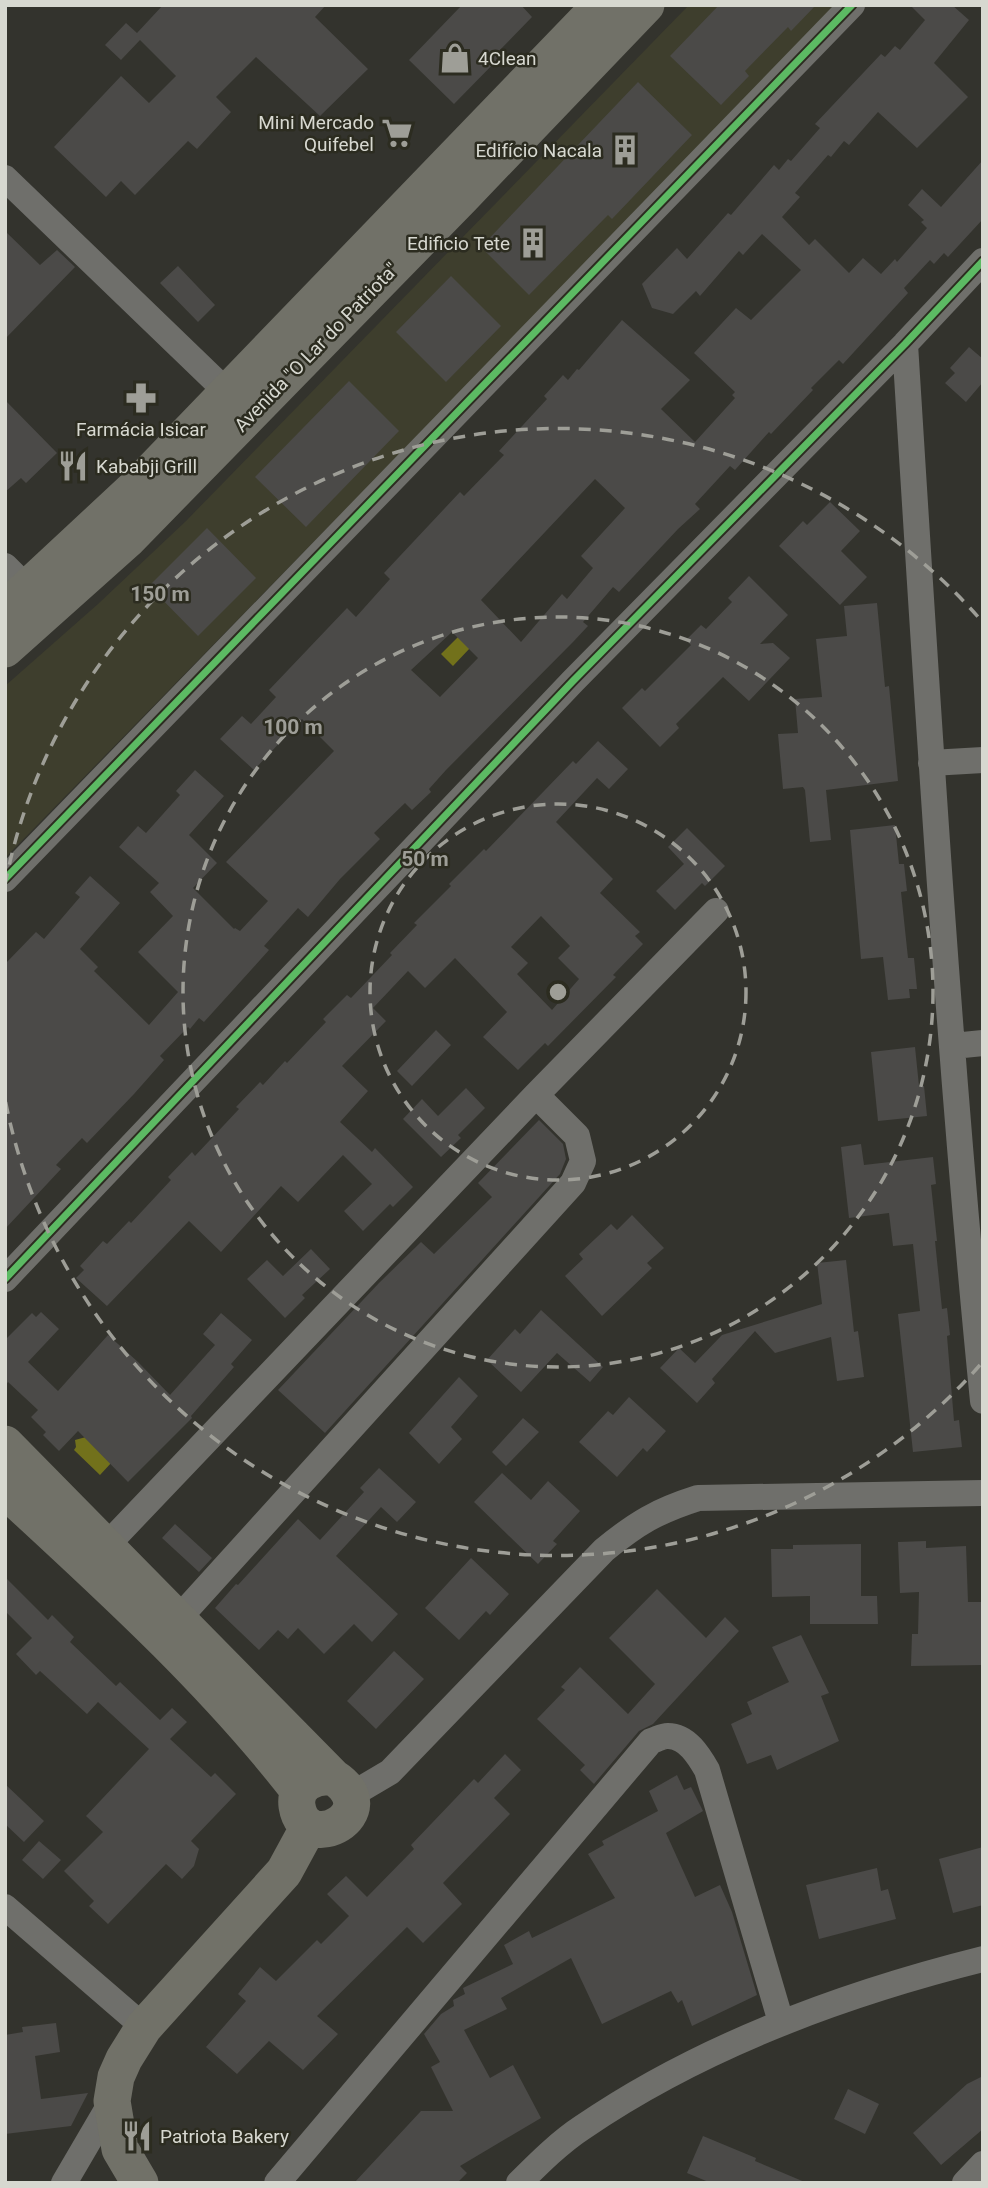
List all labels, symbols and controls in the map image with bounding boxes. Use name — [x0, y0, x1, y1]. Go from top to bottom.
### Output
shop icon: 4Clean — [438, 41, 472, 75]
place label: 4Clean — [478, 47, 537, 70]
place label: Mini Mercado Quifebel — [258, 111, 374, 156]
supermarket icon: Mini Mercado Quifebel — [380, 116, 414, 150]
building icon: Edifício Nacala — [608, 133, 642, 167]
place label: Edifício Nacala — [475, 139, 602, 162]
building icon: Edificio Tete — [516, 226, 550, 260]
place label: Edificio Tete — [407, 232, 510, 255]
street label: Avenida "O Lar do Patriota" — [230, 258, 403, 437]
pharmacy icon: Farmácia Isicar — [124, 381, 158, 415]
place label: Farmácia Isicar — [76, 418, 206, 441]
restaurant icon: Kababji Grill — [56, 449, 90, 483]
place label: Kababji Grill — [96, 455, 197, 478]
text: 150 m — [130, 582, 190, 606]
text: 100 m — [263, 715, 323, 739]
text: 50 m — [401, 847, 449, 871]
centre of rings — [546, 980, 570, 1004]
restaurant icon: Patriota Bakery — [120, 2119, 154, 2153]
place label: Patriota Bakery — [160, 2125, 289, 2148]

